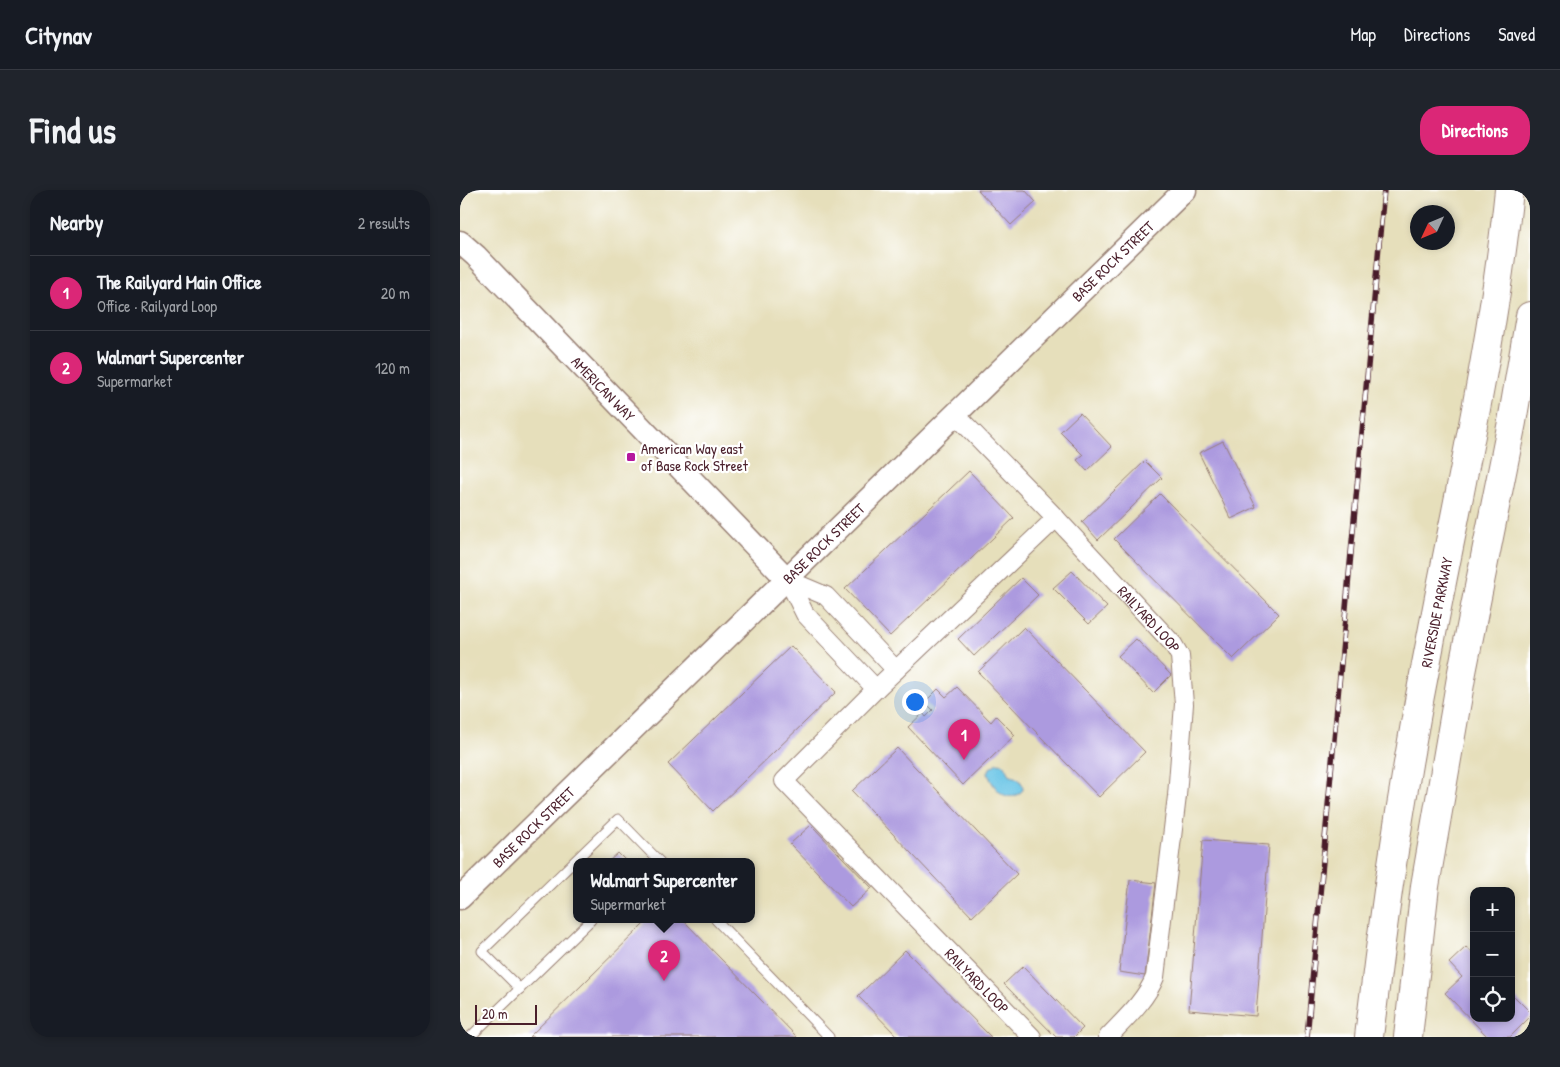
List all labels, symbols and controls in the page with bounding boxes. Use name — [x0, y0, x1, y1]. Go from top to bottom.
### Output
text: Citynav — [25, 19, 92, 51]
text: Map — [1351, 22, 1376, 47]
text: Directions — [1404, 22, 1470, 47]
text: Saved — [1498, 22, 1535, 47]
button: Directions — [1420, 106, 1530, 155]
text: Find us — [30, 107, 116, 154]
north arrow — [1410, 205, 1455, 250]
text: Nearby — [50, 208, 103, 237]
text: 2 results — [358, 212, 410, 234]
street label: BASE ROCK STREET — [1067, 215, 1159, 306]
text: The Railyard Main Office — [97, 269, 261, 295]
text: 1 — [63, 282, 69, 304]
text: 20 m — [381, 282, 410, 304]
text: Office · Railyard Loop — [97, 295, 217, 317]
text: Walmart Supercenter — [97, 344, 244, 370]
street label: AMERICAN WAY — [567, 351, 640, 426]
text: 2 — [62, 357, 70, 379]
text: 120 m — [375, 357, 410, 379]
text: Supermarket — [97, 370, 172, 392]
place label: American Way east of Base Rock Street — [641, 438, 749, 476]
marker: American Way east of Base Rock Street — [625, 451, 637, 463]
street label: BASE ROCK STREET — [778, 497, 870, 588]
street label: RIVERSIDE PARKWAY — [1415, 555, 1457, 669]
street label: RAILYARD LOOP — [1113, 581, 1186, 656]
your location — [902, 689, 928, 715]
pin: 1 — [948, 719, 980, 760]
street label: BASE ROCK STREET — [487, 781, 580, 872]
popup — [573, 858, 755, 923]
text: Walmart Supercenter — [590, 867, 738, 893]
map controls — [1470, 887, 1515, 1022]
button: + — [1470, 887, 1515, 932]
text: Supermarket — [590, 893, 665, 915]
button: − — [1470, 932, 1515, 977]
pin: 2 — [648, 940, 680, 981]
street label: RAILYARD LOOP — [940, 943, 1014, 1019]
button: locate — [1470, 977, 1515, 1022]
scale bar — [475, 1002, 538, 1025]
text: 20 m — [482, 1004, 508, 1023]

